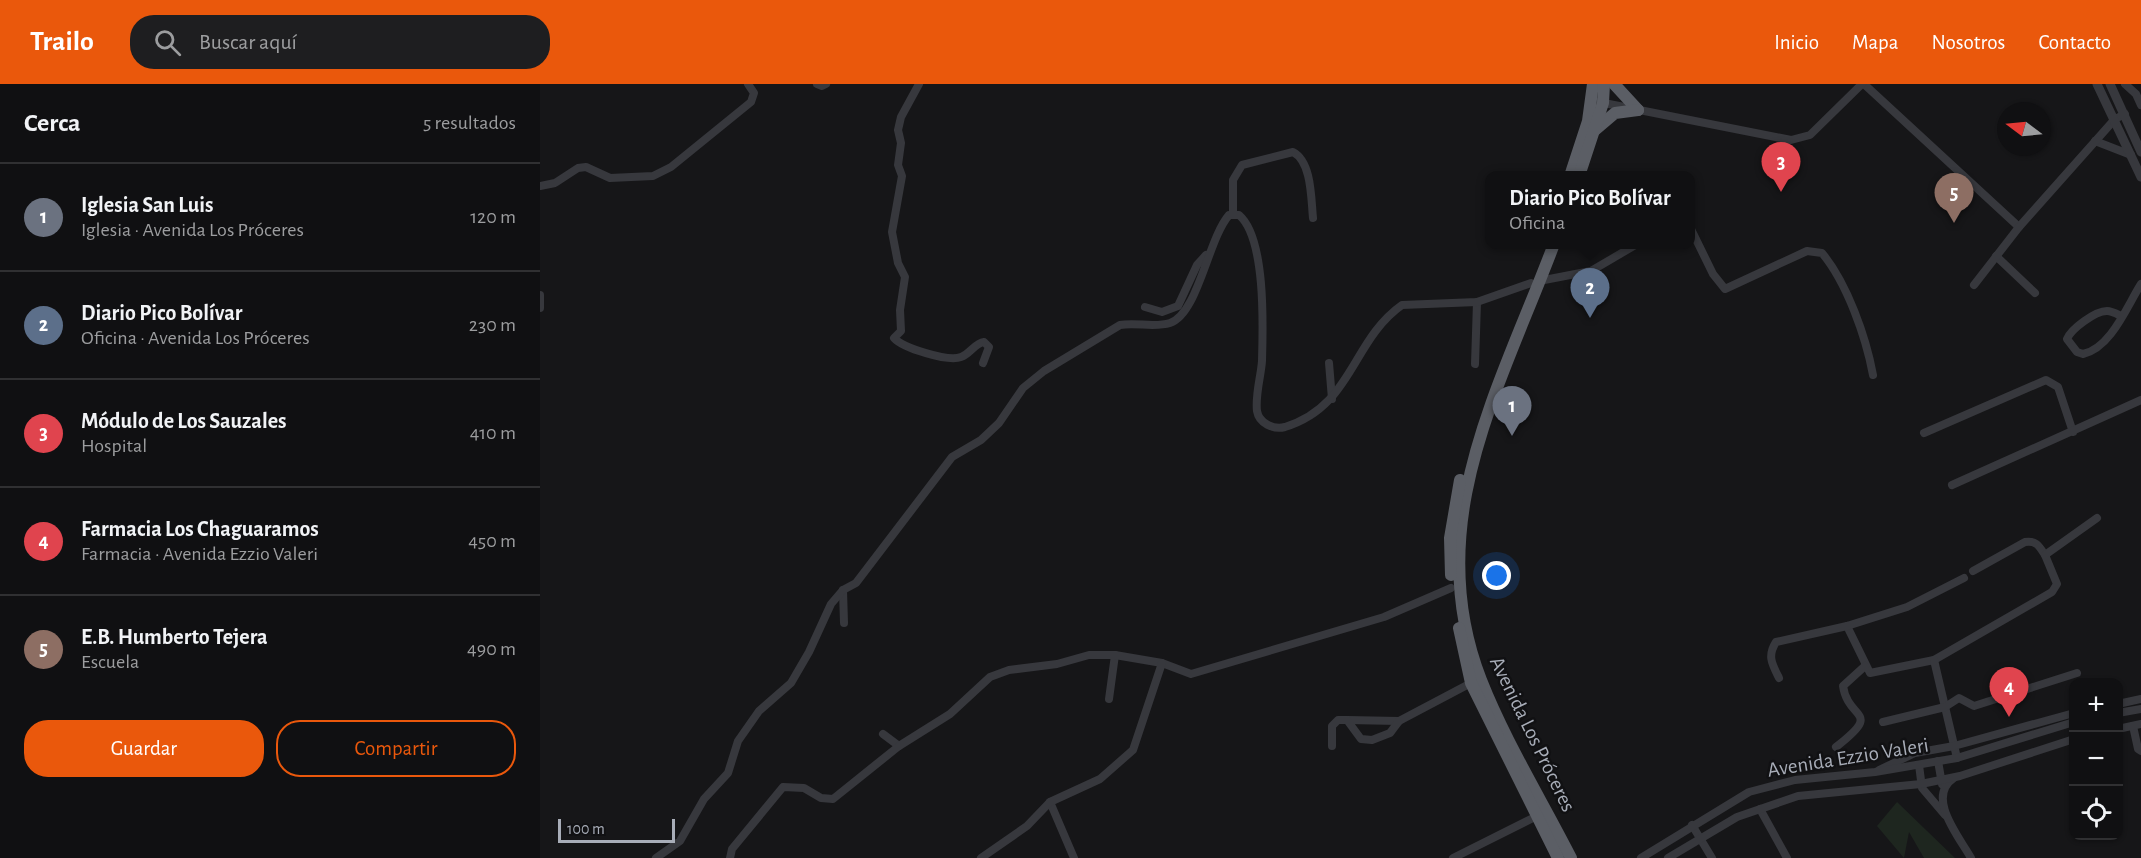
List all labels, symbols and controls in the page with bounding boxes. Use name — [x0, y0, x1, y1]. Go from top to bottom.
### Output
search box — [130, 15, 550, 69]
icon: search — [151, 26, 184, 59]
text: Trailo — [30, 28, 94, 56]
text: Buscar aquí — [199, 31, 297, 53]
text: Inicio — [1774, 32, 1819, 53]
text: Mapa — [1852, 32, 1899, 53]
text: Nosotros — [1932, 32, 2005, 53]
text: Contacto — [2038, 32, 2111, 53]
north arrow — [1997, 102, 2051, 156]
text: Cerca — [24, 110, 81, 136]
text: 5 resultados — [423, 113, 516, 133]
pin: 3 — [1762, 142, 1800, 192]
popup — [1485, 171, 1695, 249]
pin: 5 — [1934, 174, 1974, 223]
text: Diario Pico Bolívar — [1509, 187, 1671, 209]
text: Iglesia San Luis — [81, 194, 214, 216]
text: 1 — [40, 207, 47, 227]
text: 120 m — [470, 207, 516, 227]
text: Oficina — [1509, 213, 1565, 233]
text: Iglesia · Avenida Los Próceres — [81, 220, 304, 240]
pin: 2 — [1570, 268, 1610, 318]
text: Diario Pico Bolívar — [81, 302, 242, 324]
text: 2 — [39, 315, 48, 335]
text: 230 m — [469, 315, 516, 335]
text: Oficina · Avenida Los Próceres — [81, 328, 310, 348]
pin: 1 — [1492, 386, 1532, 436]
text: Módulo de Los Sauzales — [81, 410, 287, 432]
text: 3 — [39, 423, 48, 443]
text: 410 m — [470, 423, 516, 443]
text: Hospital — [81, 436, 147, 456]
text: Farmacia Los Chaguaramos — [81, 518, 319, 540]
text: 4 — [38, 531, 49, 551]
text: 450 m — [468, 531, 516, 551]
text: Farmacia · Avenida Ezzio Valeri — [81, 544, 318, 564]
your location — [1482, 561, 1511, 590]
text: E.B. Humberto Tejera — [81, 626, 268, 648]
text: 5 — [39, 639, 48, 659]
text: 490 m — [467, 639, 516, 659]
text: Escuela — [81, 652, 139, 672]
street label: Avenida Los Próceres — [1486, 653, 1579, 815]
pin: 4 — [1990, 668, 2028, 717]
map controls — [2069, 678, 2123, 840]
button: + — [2069, 678, 2123, 732]
button: Guardar — [24, 720, 264, 777]
button: Compartir — [276, 720, 516, 777]
button: − — [2069, 732, 2123, 786]
street label: Avenida Ezzio Valeri — [1766, 734, 1930, 781]
button: locate — [2069, 786, 2123, 840]
scale bar — [558, 816, 675, 844]
text: 100 m — [567, 821, 605, 837]

